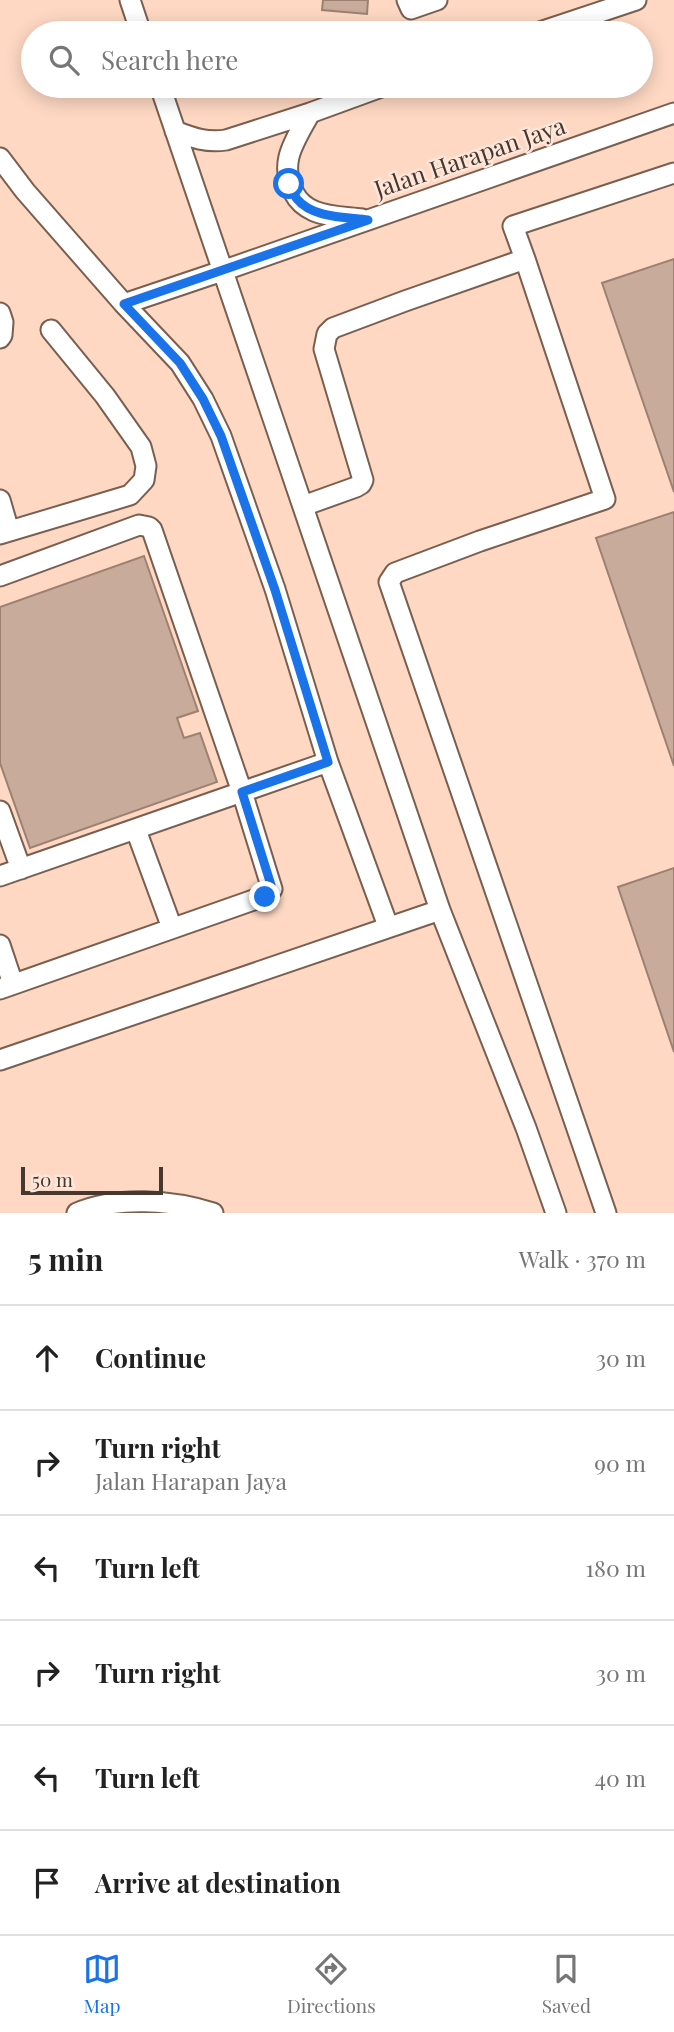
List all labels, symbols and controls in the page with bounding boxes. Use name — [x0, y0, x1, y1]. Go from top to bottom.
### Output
search box — [21, 21, 653, 98]
icon: search — [45, 41, 83, 79]
text: Search here — [101, 42, 238, 77]
street label: Jalan Harapan Jaya — [369, 108, 569, 204]
route start — [273, 168, 304, 199]
route end — [249, 881, 280, 912]
scale bar — [21, 1164, 163, 1196]
text: 50 m — [32, 1166, 73, 1192]
text: 5 min — [28, 1239, 103, 1279]
text: Walk · 370 m — [519, 1243, 646, 1274]
icon: ahead — [28, 1339, 66, 1377]
text: Continue — [95, 1340, 206, 1375]
text: 30 m — [596, 1342, 646, 1373]
text: Turn right — [95, 1430, 221, 1465]
icon: right — [28, 1444, 66, 1482]
text: 90 m — [594, 1447, 646, 1478]
text: Jalan Harapan Jaya — [95, 1465, 287, 1496]
icon: left — [28, 1549, 66, 1587]
text: Turn left — [95, 1550, 200, 1585]
text: 180 m — [586, 1552, 646, 1583]
icon: right — [28, 1654, 66, 1692]
text: Turn right — [95, 1655, 221, 1690]
text: 30 m — [596, 1657, 646, 1688]
icon: left — [28, 1759, 66, 1797]
text: Turn left — [95, 1760, 200, 1795]
text: 40 m — [595, 1762, 646, 1793]
icon: arrive — [28, 1864, 66, 1902]
text: Arrive at destination — [95, 1865, 341, 1900]
tab: Map — [83, 1950, 121, 2018]
tab: Directions — [287, 1950, 376, 2018]
tab: Saved — [542, 1950, 591, 2018]

